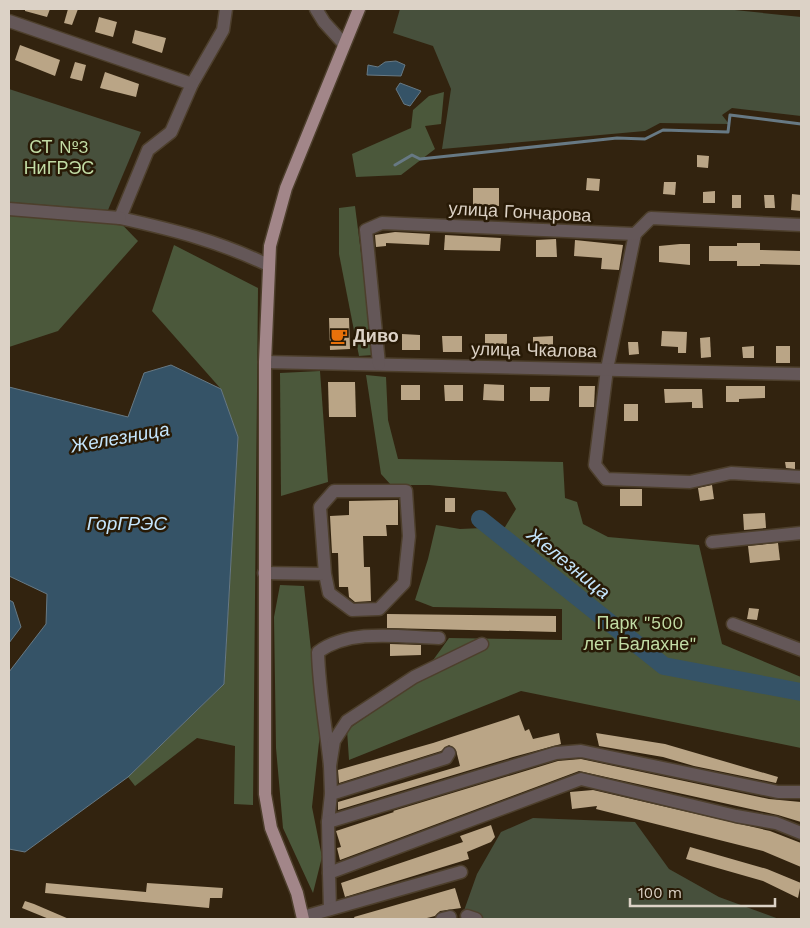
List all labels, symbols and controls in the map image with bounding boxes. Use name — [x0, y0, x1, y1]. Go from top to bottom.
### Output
park label: СТ №3 НиГРЭС — [24, 136, 94, 178]
street label: улица Гончарова — [448, 197, 593, 226]
place label: Диво — [353, 325, 399, 346]
cafe icon: Диво — [329, 326, 349, 346]
street label: улица Чкалова — [471, 338, 598, 361]
water label: Железница — [68, 417, 171, 458]
water label: ГорГРЭС — [87, 512, 167, 535]
water label: Железница — [522, 522, 615, 604]
park label: Парк "500 лет Балахне" — [584, 612, 696, 654]
scale bar — [630, 876, 775, 908]
text: 100 m — [638, 884, 682, 902]

